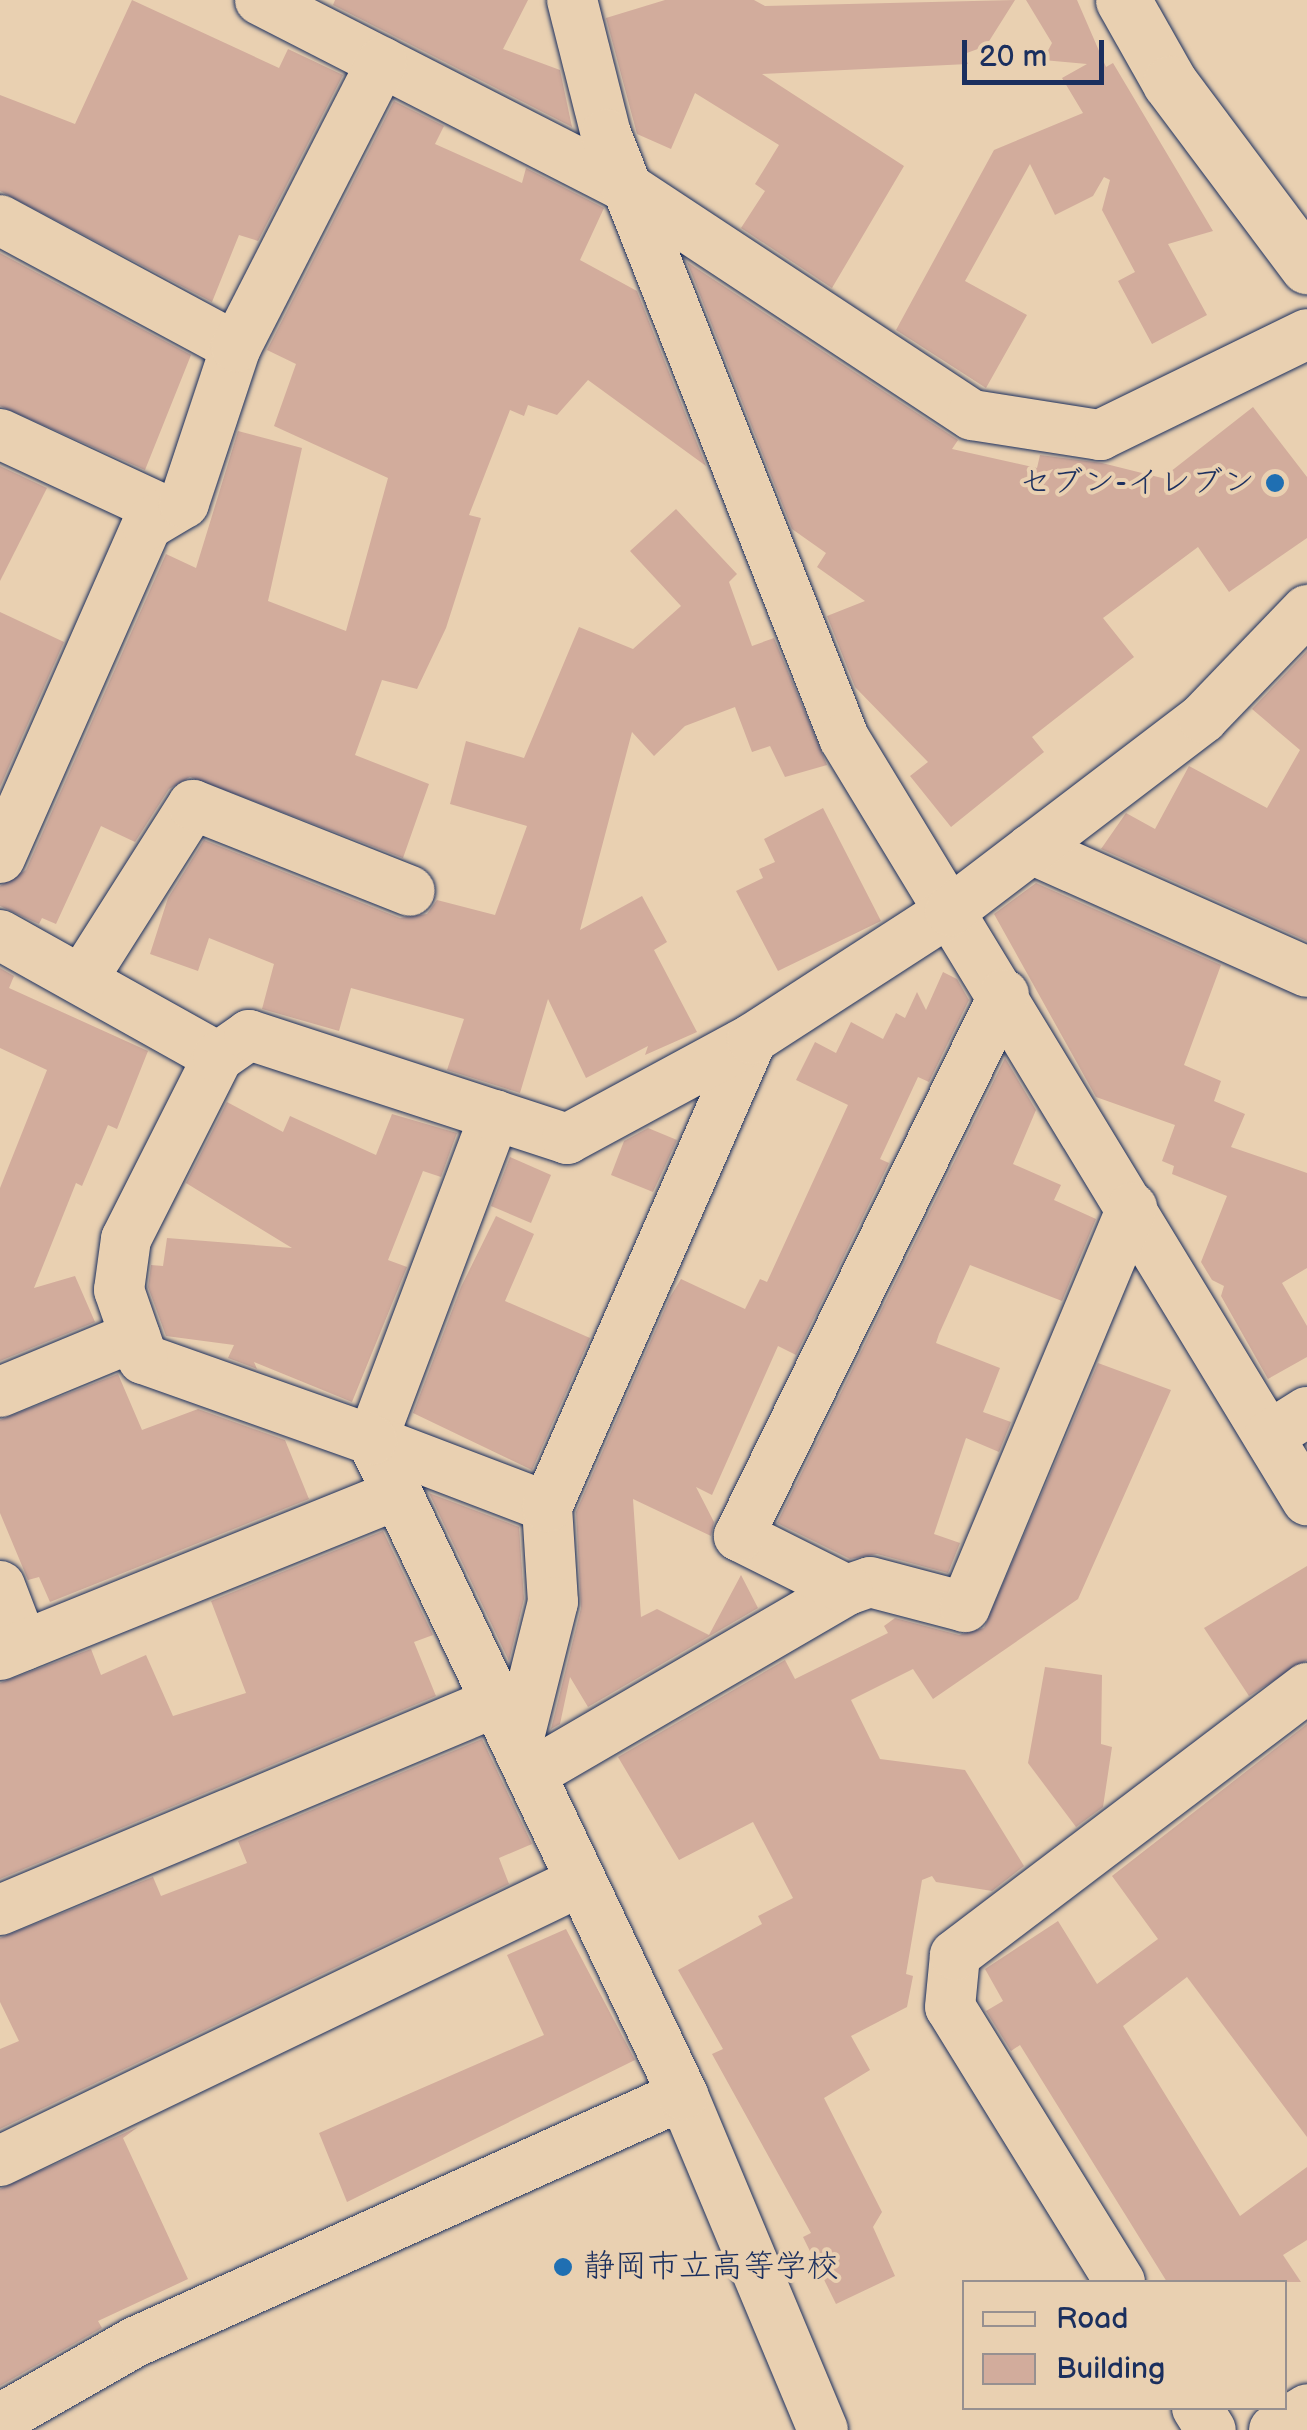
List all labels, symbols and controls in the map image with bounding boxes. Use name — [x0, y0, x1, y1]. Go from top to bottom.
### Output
scale bar — [967, 20, 1110, 82]
text: 20 m — [979, 39, 1047, 75]
place label: セブン-イレブン — [1019, 464, 1255, 502]
marker: セブン-イレブン — [1264, 472, 1286, 494]
place label: 静岡市立高等学校 — [583, 2248, 839, 2286]
marker: 静岡市立高等学校 — [552, 2256, 574, 2278]
legend — [962, 2280, 1287, 2410]
text: Road — [1056, 2301, 1129, 2337]
text: Building — [1056, 2351, 1165, 2387]

